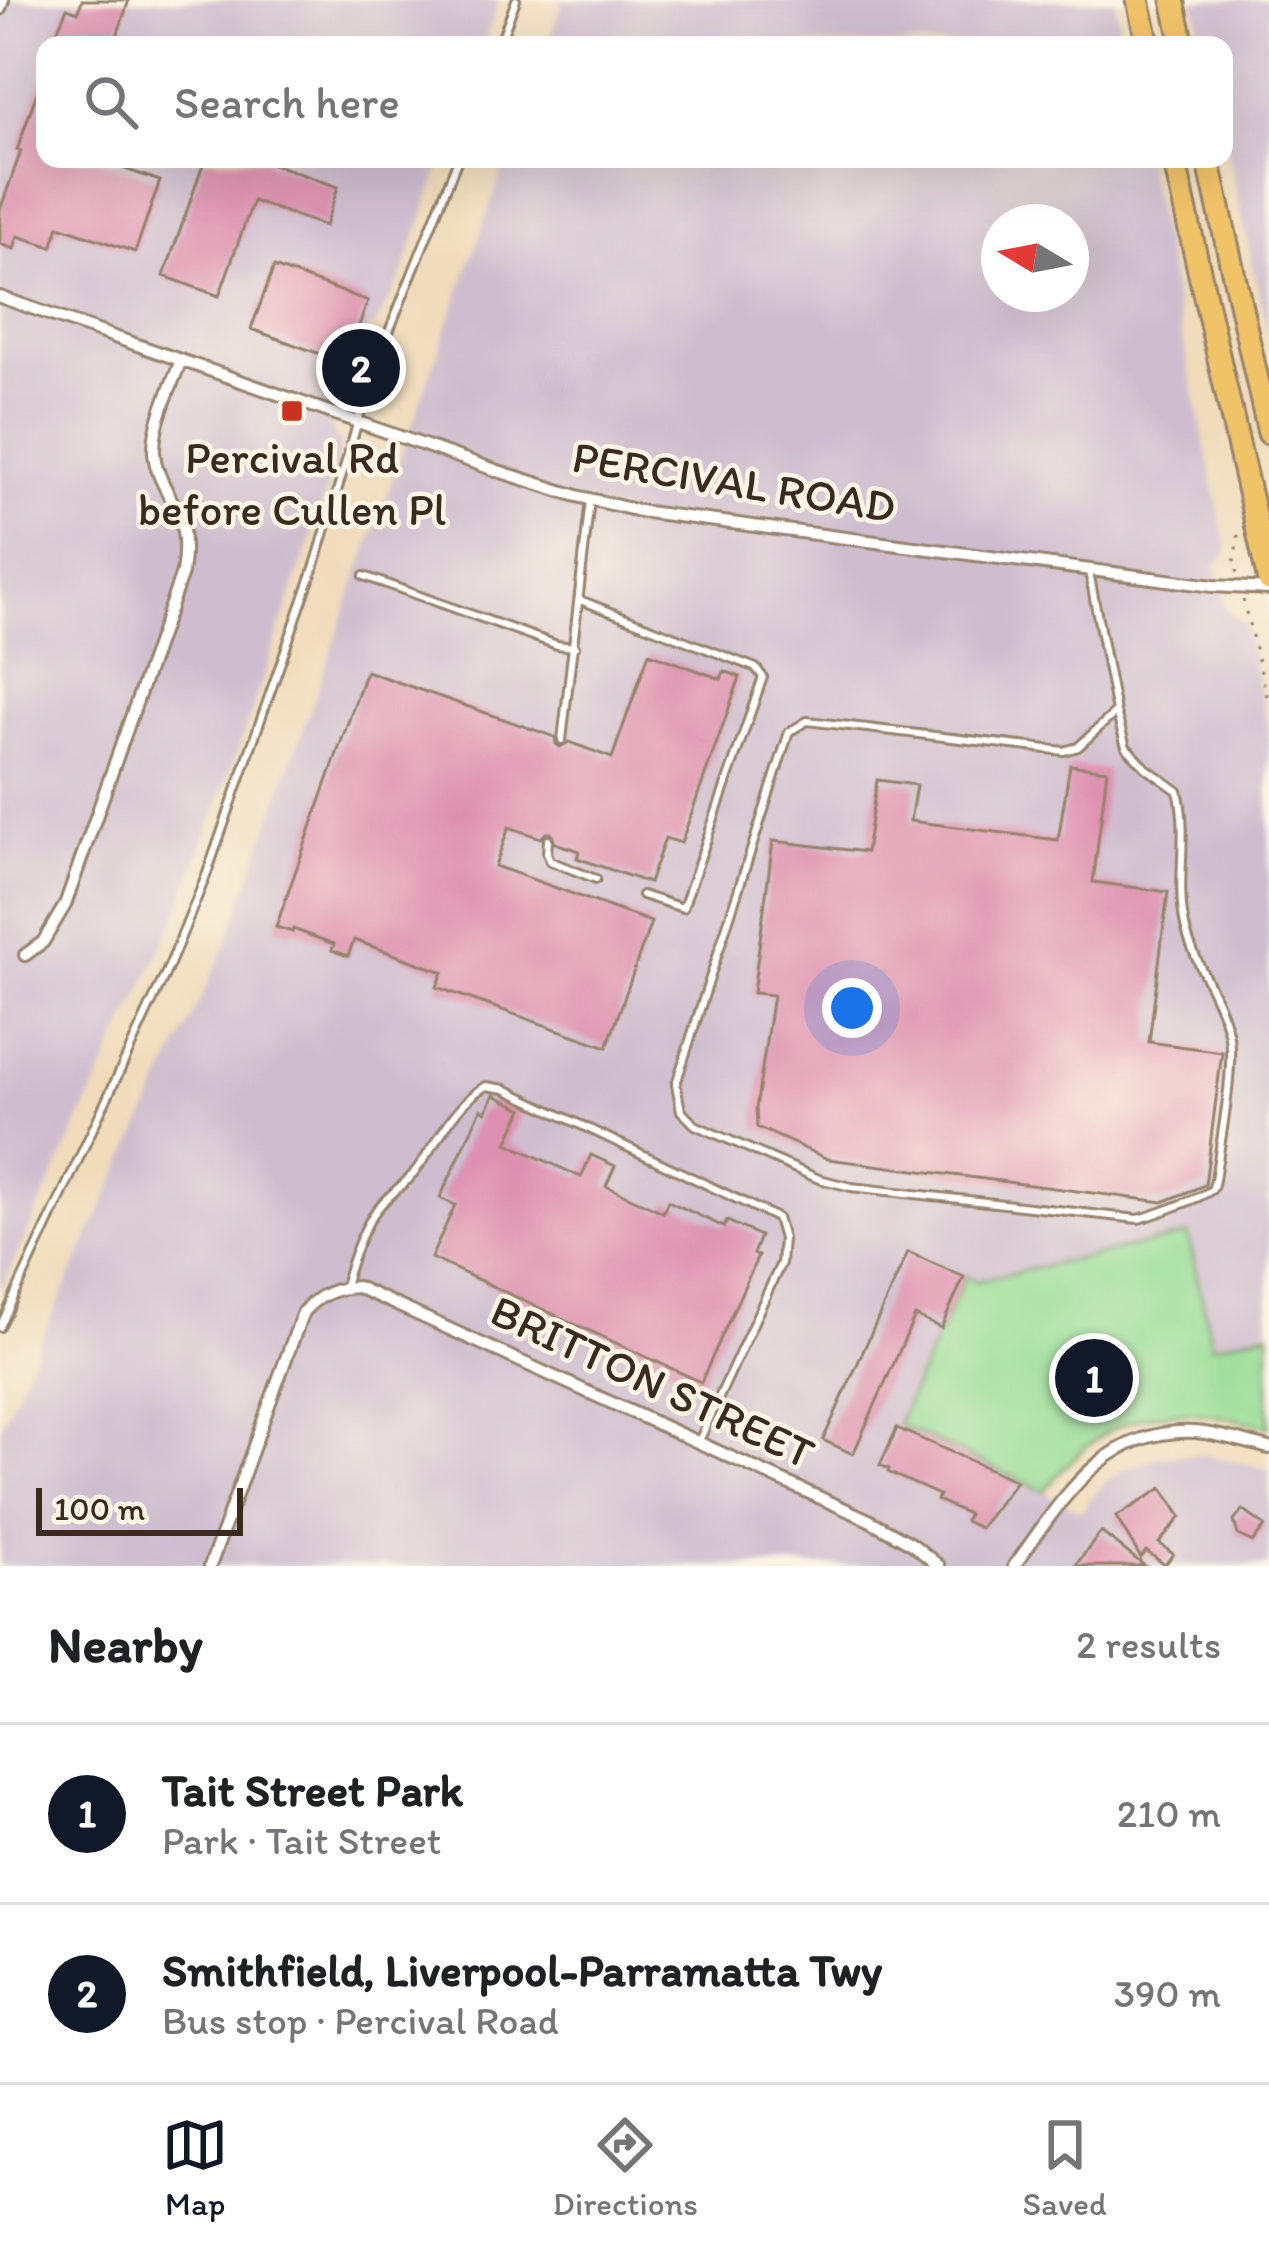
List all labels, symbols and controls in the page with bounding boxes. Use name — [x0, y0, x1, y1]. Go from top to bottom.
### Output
search box — [36, 36, 1233, 168]
icon: search — [78, 69, 144, 135]
text: Search here — [174, 75, 400, 129]
north arrow — [981, 204, 1089, 312]
pin: 2 — [322, 323, 400, 413]
marker: Percival Rd before Cullen Pl — [279, 398, 305, 424]
street label: PERCIVAL ROAD — [569, 429, 899, 533]
place label: Percival Rd before Cullen Pl — [138, 430, 447, 536]
your location — [822, 978, 882, 1038]
street label: BRITTON STREET — [483, 1282, 823, 1480]
pin: 1 — [1055, 1333, 1133, 1423]
scale bar — [36, 1482, 243, 1535]
text: 100 m — [54, 1489, 145, 1528]
text: Nearby — [48, 1614, 203, 1675]
text: 2 results — [1076, 1621, 1221, 1668]
text: Tait Street Park — [162, 1763, 463, 1817]
text: 1 — [78, 1790, 96, 1837]
text: 210 m — [1117, 1790, 1221, 1837]
text: Park · Tait Street — [162, 1817, 441, 1864]
text: Smithfield, Liverpool-Parramatta Twy — [162, 1943, 882, 1997]
text: 2 — [77, 1970, 97, 2017]
text: 390 m — [1114, 1970, 1221, 2017]
text: Bus stop · Percival Road — [162, 1997, 559, 2044]
tab: Map — [162, 2112, 228, 2223]
tab: Directions — [553, 2112, 698, 2223]
tab: Saved — [1023, 2112, 1107, 2223]

